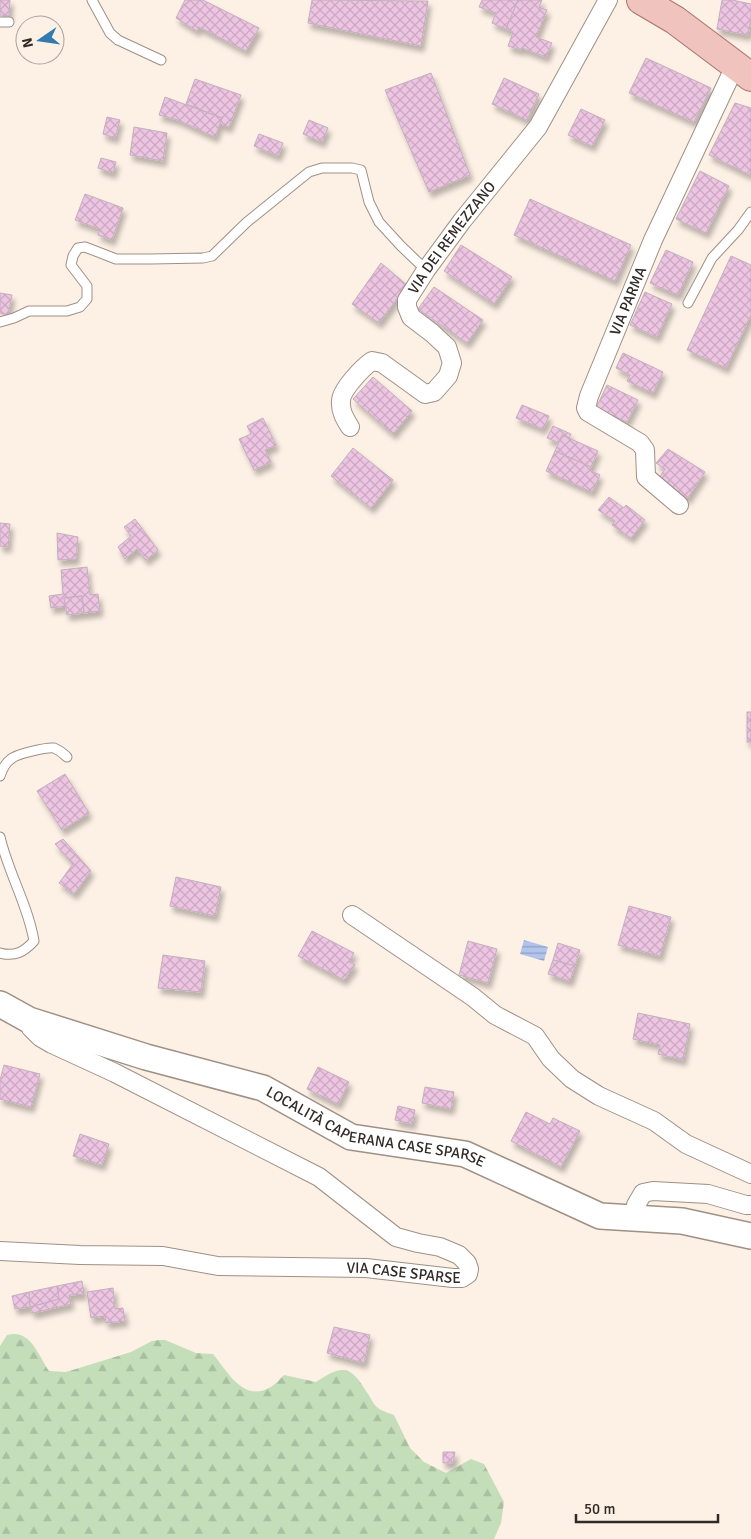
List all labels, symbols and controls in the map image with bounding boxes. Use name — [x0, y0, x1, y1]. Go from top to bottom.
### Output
north arrow — [15, 15, 65, 65]
text: N — [18, 36, 37, 49]
street label: VIA DEI REMEZZANO — [404, 178, 499, 297]
street label: VIA PARMA — [606, 264, 650, 338]
street label: LOCALITÀ CAPERANA CASE SPARSE — [263, 1083, 488, 1171]
street label: VIA CASE SPARSE — [346, 1259, 461, 1287]
scale bar — [576, 1492, 718, 1524]
text: 50 m — [584, 1500, 615, 1518]

